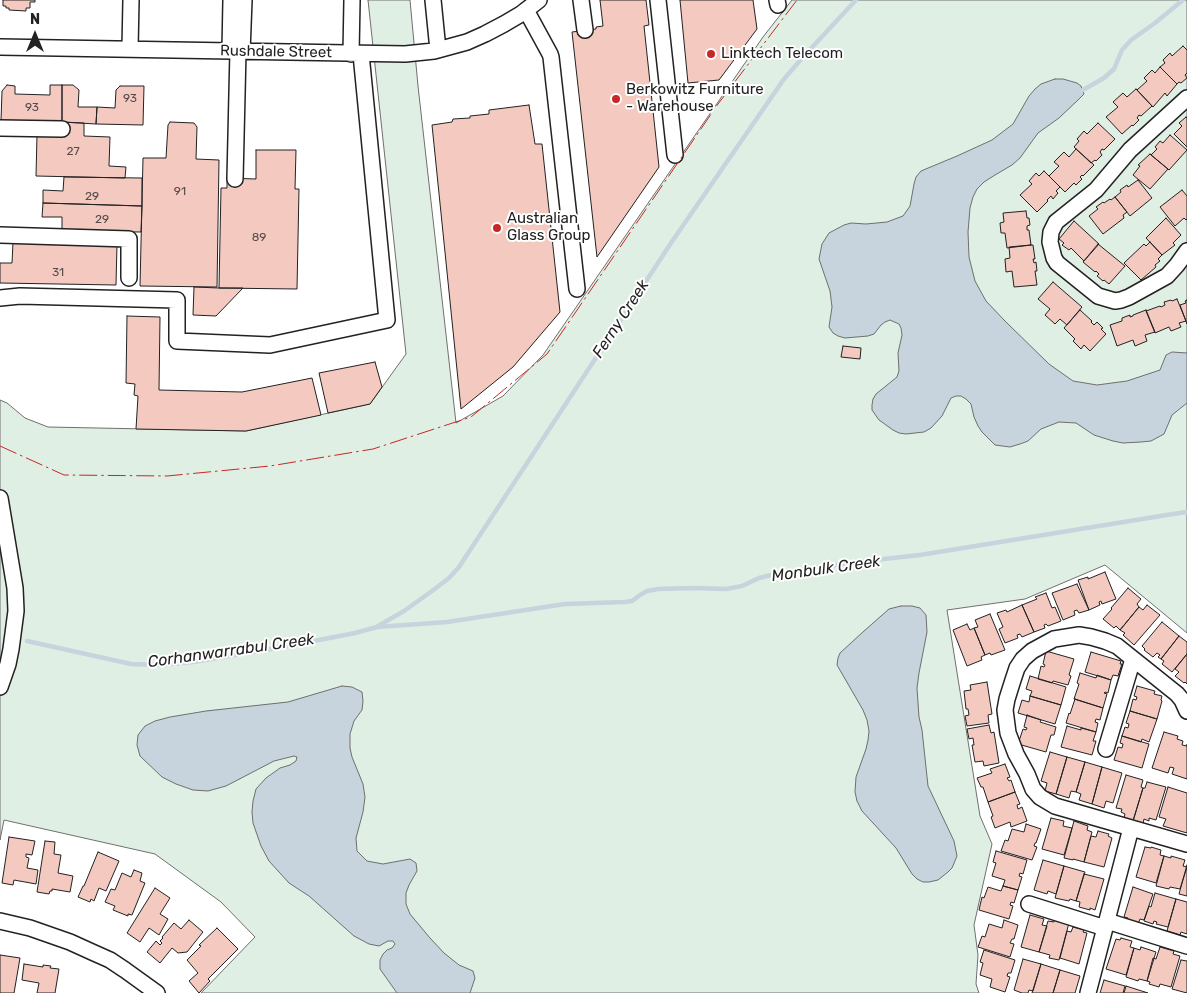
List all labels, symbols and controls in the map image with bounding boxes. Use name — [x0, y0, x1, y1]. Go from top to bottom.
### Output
north arrow — [10, 10, 60, 60]
text: N — [30, 11, 40, 28]
street label: Rushdale Street — [220, 42, 332, 62]
place label: Linktech Telecom — [721, 45, 843, 63]
marker: Linktech Telecom — [705, 48, 717, 60]
place label: Berkowitz Furniture - Warehouse — [626, 81, 764, 116]
house number: 93 — [123, 92, 137, 106]
marker: Berkowitz Furniture - Warehouse — [610, 93, 622, 105]
house number: 93 — [25, 101, 39, 115]
house number: 27 — [66, 145, 80, 159]
house number: 91 — [174, 185, 186, 199]
house number: 29 — [85, 190, 99, 204]
place label: Australian Glass Group — [507, 210, 590, 245]
house number: 29 — [95, 213, 109, 227]
marker: Australian Glass Group — [491, 222, 503, 234]
house number: 89 — [252, 231, 266, 245]
house number: 31 — [52, 266, 64, 280]
water label: Ferny Creek — [589, 276, 653, 362]
water label: Monbulk Creek — [770, 552, 882, 586]
water label: Corhanwarrabul Creek — [146, 630, 316, 672]

